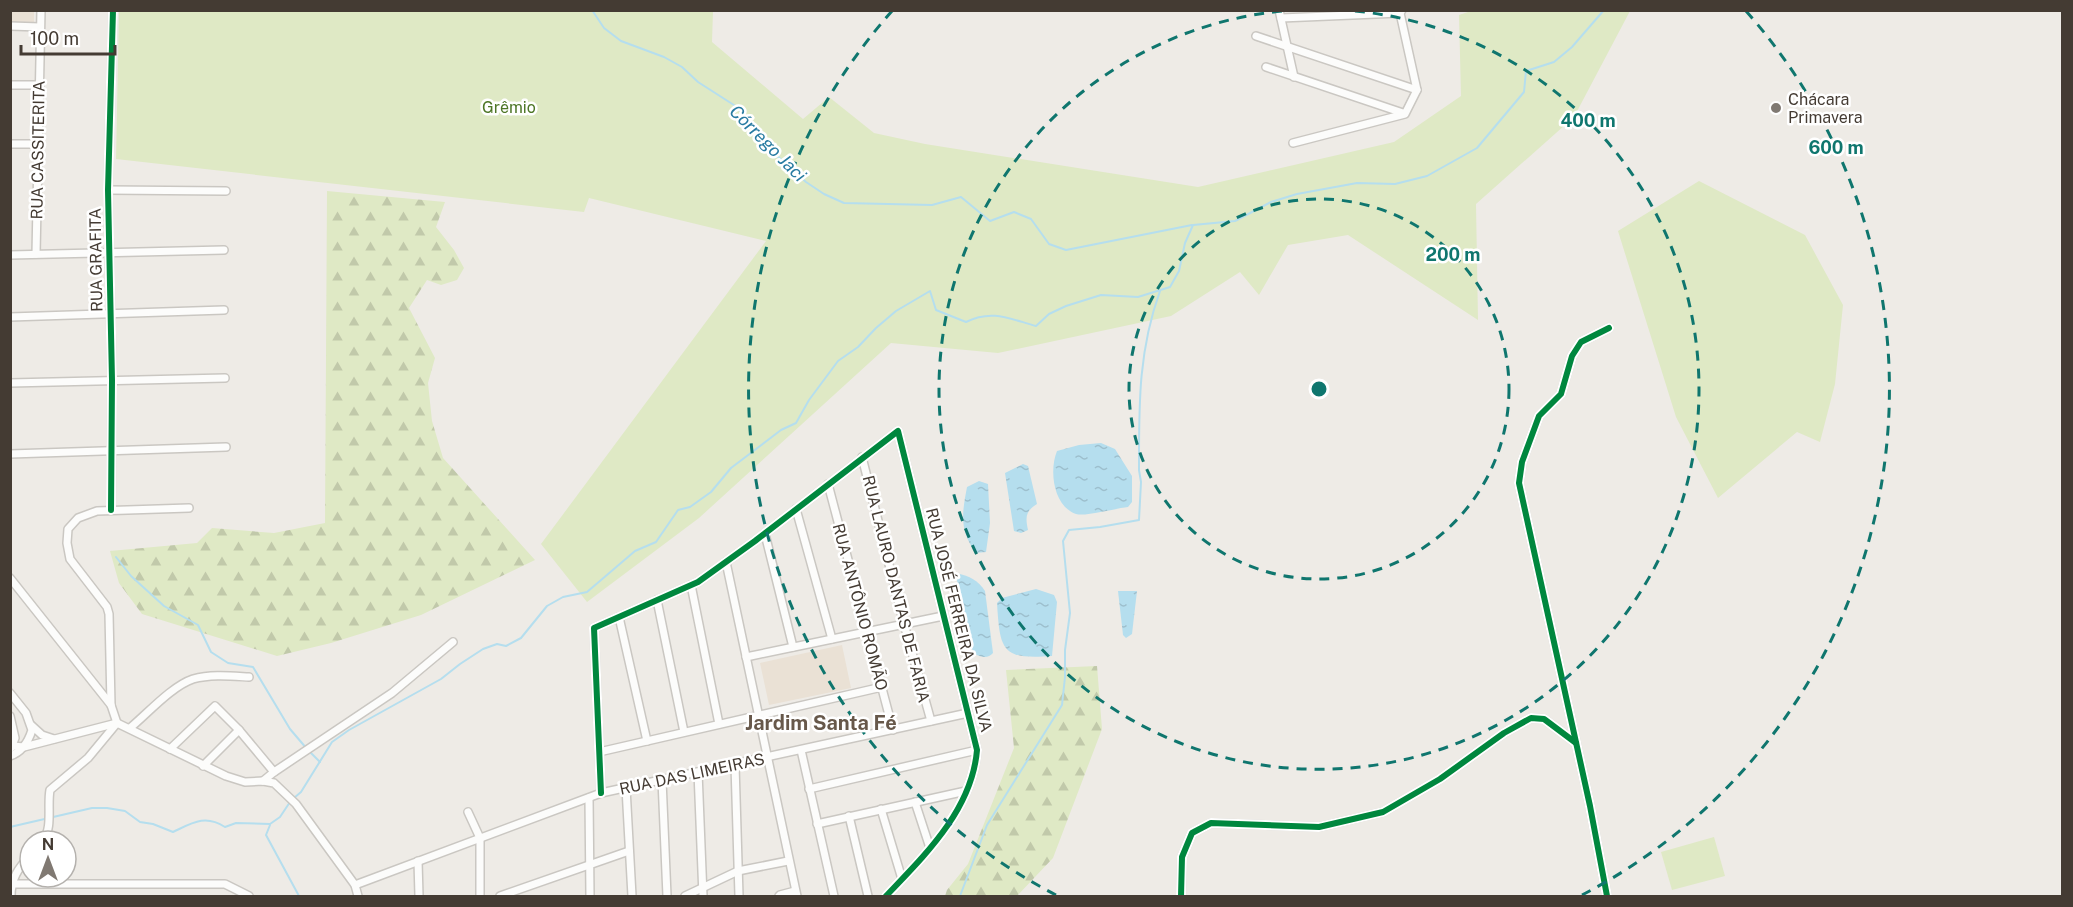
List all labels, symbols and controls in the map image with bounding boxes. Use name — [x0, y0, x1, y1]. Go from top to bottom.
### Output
scale bar — [21, 18, 116, 56]
text: 100 m — [30, 28, 79, 49]
street label: RUA CASSITERITA — [27, 81, 49, 219]
place label: Chácara Primavera — [1788, 90, 1863, 127]
park label: Grêmio — [482, 98, 536, 117]
water label: Córrego Jaci — [725, 100, 811, 186]
marker: Chácara Primavera — [1769, 101, 1783, 115]
text: 400 m — [1560, 110, 1616, 131]
text: 600 m — [1808, 137, 1864, 158]
street label: RUA GRAFITA — [86, 208, 106, 312]
text: 200 m — [1426, 244, 1480, 265]
centre of rings — [1309, 379, 1329, 399]
street label: RUA LAURO DANTAS DE FARIA — [859, 473, 933, 705]
street label: RUA JOSÉ FERREIRA DA SILVA — [922, 506, 997, 734]
street label: RUA ANTÔNIO ROMÃO — [829, 521, 892, 693]
district label: Jardim Santa Fé — [745, 711, 897, 735]
street label: RUA DAS LIMEIRAS — [618, 749, 766, 799]
north arrow — [18, 829, 78, 889]
text: N — [42, 835, 54, 854]

